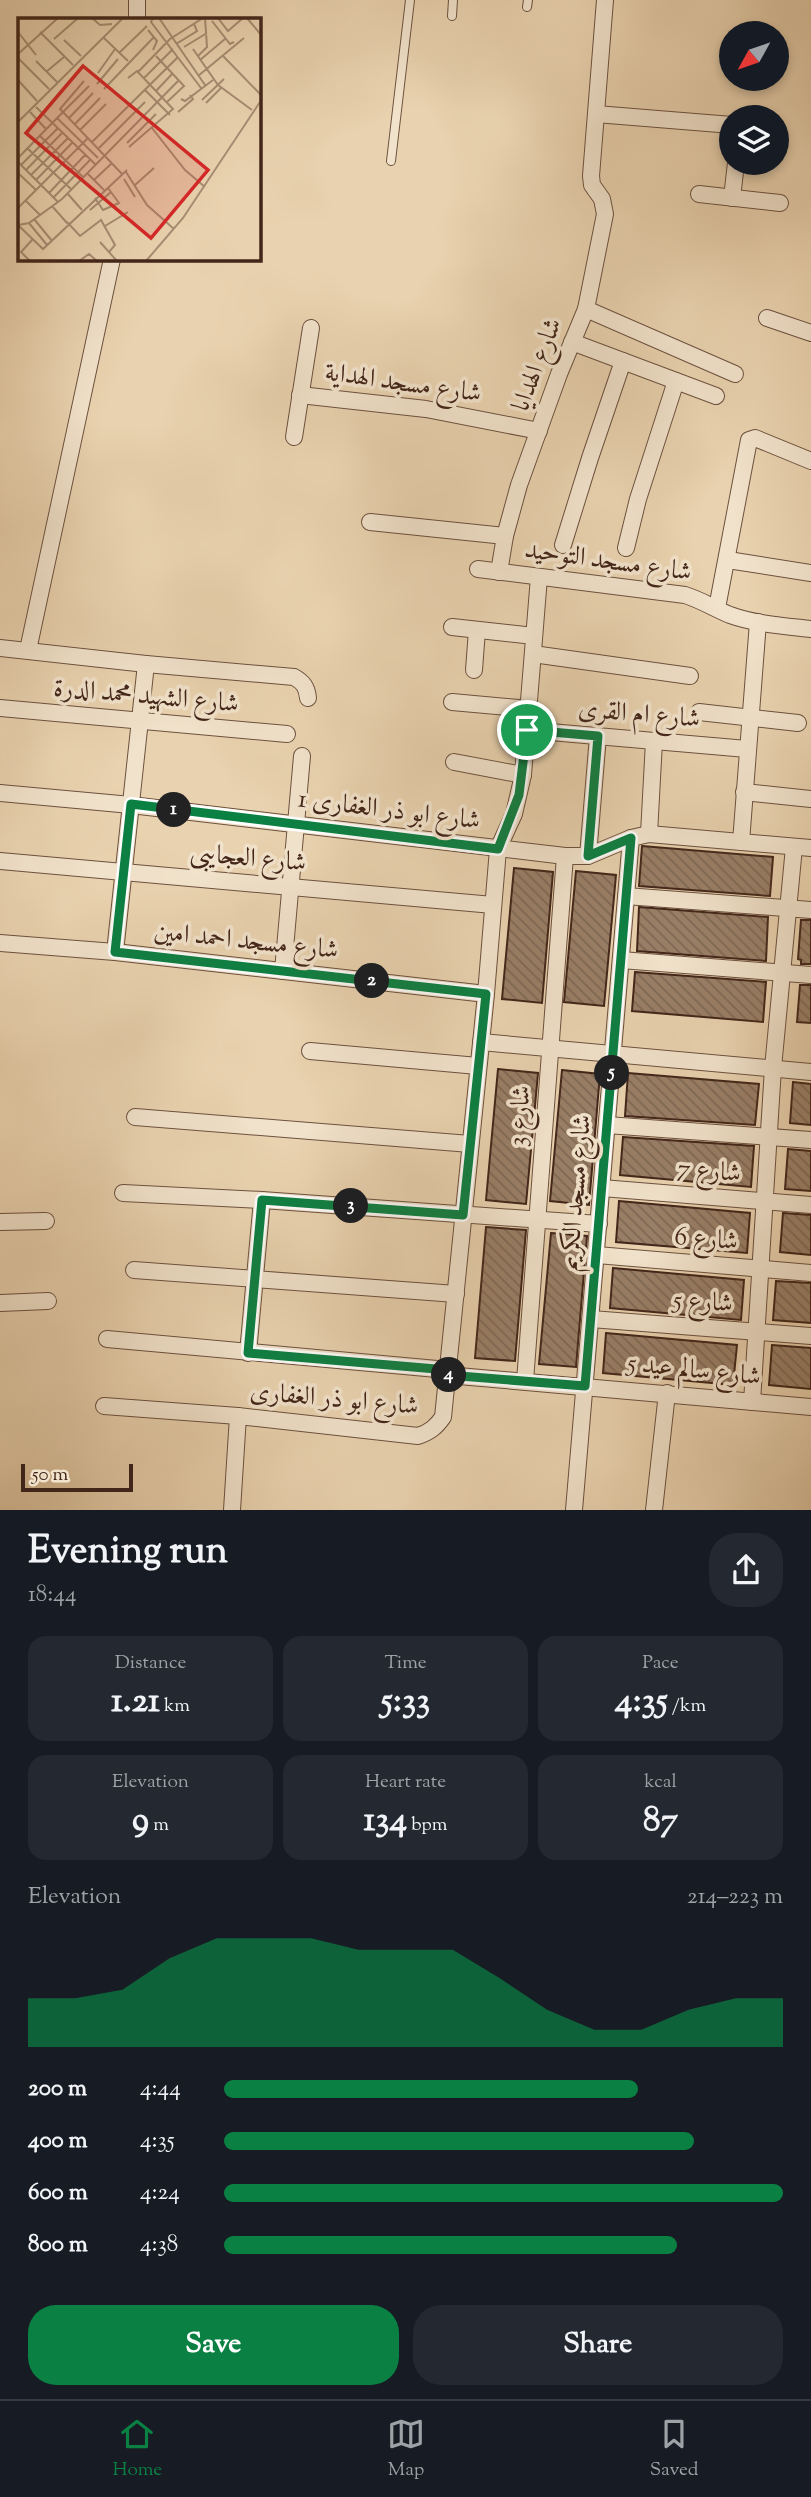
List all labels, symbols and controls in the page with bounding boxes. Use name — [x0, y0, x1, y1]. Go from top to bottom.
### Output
inset map — [18, 18, 261, 261]
north arrow — [719, 21, 789, 91]
map controls — [719, 21, 789, 175]
button: layers — [719, 105, 789, 175]
street label: شارع الهدايا — [503, 313, 574, 417]
street label: شارع مسجد الهداية — [322, 355, 484, 414]
street label: شارع مسجد التوحيد — [522, 532, 694, 593]
street label: شارع الشهيد محمد الدرة — [52, 670, 240, 725]
street label: شارع ام القرى — [576, 691, 702, 741]
pin — [497, 700, 557, 760]
icon: arrive — [508, 711, 546, 749]
street label: شارع ابو ذر الغفارى 1 — [296, 781, 482, 842]
pin: 1 — [156, 792, 192, 828]
text: 1 — [170, 796, 177, 823]
street label: شارع العجايبى — [188, 835, 308, 884]
street label: شارع مسجد احمد امين — [152, 914, 340, 971]
pin: 2 — [354, 964, 390, 998]
text: 2 — [367, 967, 376, 994]
pin: 5 — [594, 1056, 630, 1090]
text: 5 — [608, 1059, 615, 1086]
street label: شارع 3 — [500, 1084, 543, 1148]
street label: شارع مسجد الكريم — [552, 1113, 604, 1273]
street label: شارع 7 — [676, 1151, 742, 1194]
pin: 3 — [334, 1188, 368, 1224]
text: 3 — [347, 1192, 354, 1219]
street label: شارع 6 — [673, 1219, 739, 1262]
street label: شارع 5 — [670, 1282, 734, 1325]
street label: شارع سالم عيد 5 — [623, 1345, 762, 1398]
pin: 4 — [432, 1358, 466, 1392]
text: 4 — [444, 1361, 453, 1388]
street label: شارع ابو ذر الغفارى — [248, 1374, 420, 1427]
scale bar — [21, 1461, 133, 1493]
text: 50 m — [32, 1462, 68, 1489]
text: Evening run — [28, 1526, 228, 1580]
button: share — [709, 1533, 783, 1607]
text: 18:44 — [28, 1579, 76, 1612]
text: Distance — [115, 1650, 186, 1677]
text: Time — [384, 1650, 427, 1677]
text: Pace — [642, 1650, 679, 1677]
text: 1.21 — [111, 1677, 160, 1728]
text: 5:33 — [381, 1677, 430, 1728]
text: 4:35 — [615, 1677, 668, 1728]
text: km — [160, 1693, 190, 1720]
text: /km — [668, 1693, 706, 1720]
text: Elevation — [112, 1769, 189, 1796]
text: Heart rate — [365, 1769, 446, 1796]
text: kcal — [644, 1769, 677, 1796]
text: 9 — [132, 1796, 149, 1847]
text: 134 — [363, 1796, 407, 1847]
text: 87 — [643, 1796, 678, 1847]
text: m — [149, 1812, 169, 1839]
text: bpm — [407, 1812, 448, 1839]
text: Elevation — [28, 1881, 121, 1914]
text: 214–223 m — [687, 1881, 783, 1914]
text: 200 m — [28, 2073, 87, 2106]
text: 4:44 — [140, 2073, 181, 2106]
text: 400 m — [28, 2125, 88, 2158]
text: 4:35 — [140, 2125, 175, 2158]
text: 600 m — [28, 2177, 88, 2210]
text: 4:24 — [140, 2177, 180, 2210]
text: 800 m — [28, 2229, 88, 2262]
text: 4:38 — [140, 2229, 178, 2262]
button: Save — [28, 2305, 399, 2385]
button: Share — [413, 2305, 783, 2385]
tab: Home — [112, 2415, 162, 2484]
tab: Map — [387, 2415, 425, 2484]
tab: Saved — [650, 2415, 699, 2484]

